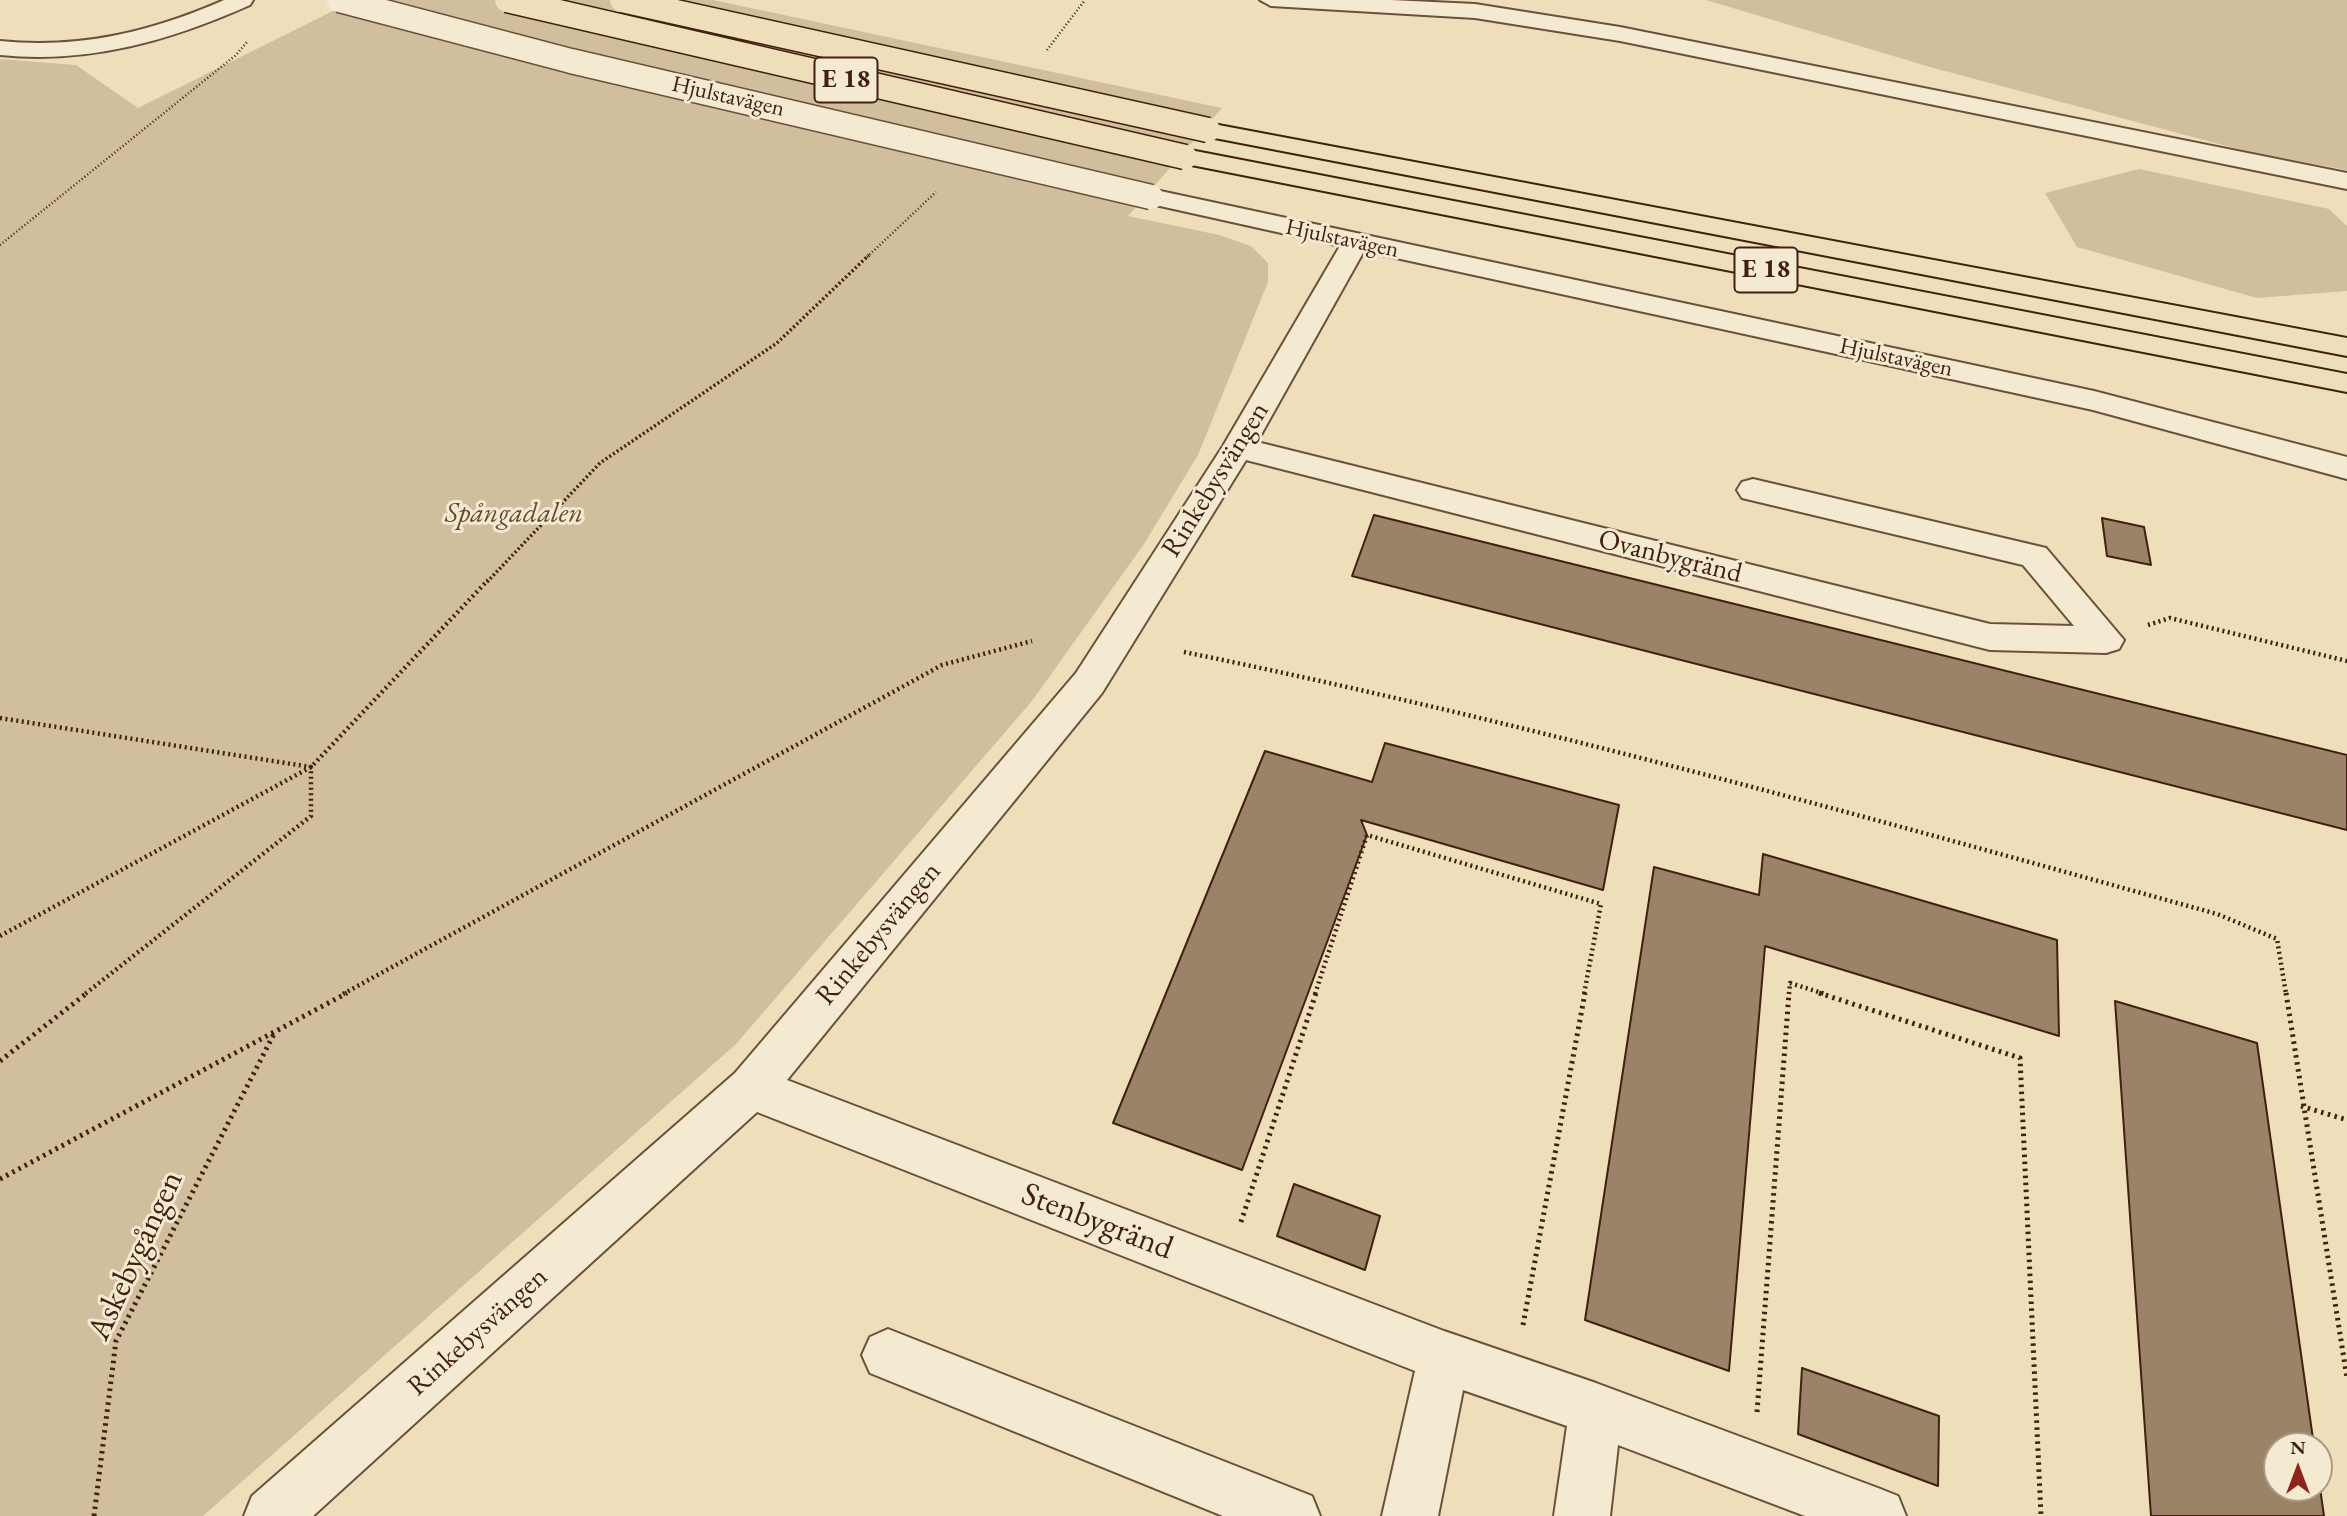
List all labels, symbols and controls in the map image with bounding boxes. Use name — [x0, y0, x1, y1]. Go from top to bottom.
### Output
road number: E 18 — [814, 58, 878, 102]
street label: Hjulstavägen — [669, 71, 787, 123]
street label: Hjulstavägen — [1283, 214, 1401, 264]
road number: E 18 — [1734, 247, 1798, 292]
street label: Hjulstavägen — [1837, 333, 1955, 383]
street label: Rinkebysvängen — [1155, 396, 1277, 564]
park label: Spångadalen — [445, 497, 583, 531]
street label: Ovanbygränd — [1595, 523, 1745, 591]
street label: Rinkebysvängen — [809, 856, 949, 1012]
street label: Askebygången — [80, 1165, 192, 1347]
street label: Stenbygränd — [1016, 1175, 1178, 1269]
street label: Rinkebysvängen — [401, 1261, 555, 1403]
north arrow — [2263, 1432, 2333, 1502]
text: N — [2290, 1435, 2306, 1460]

